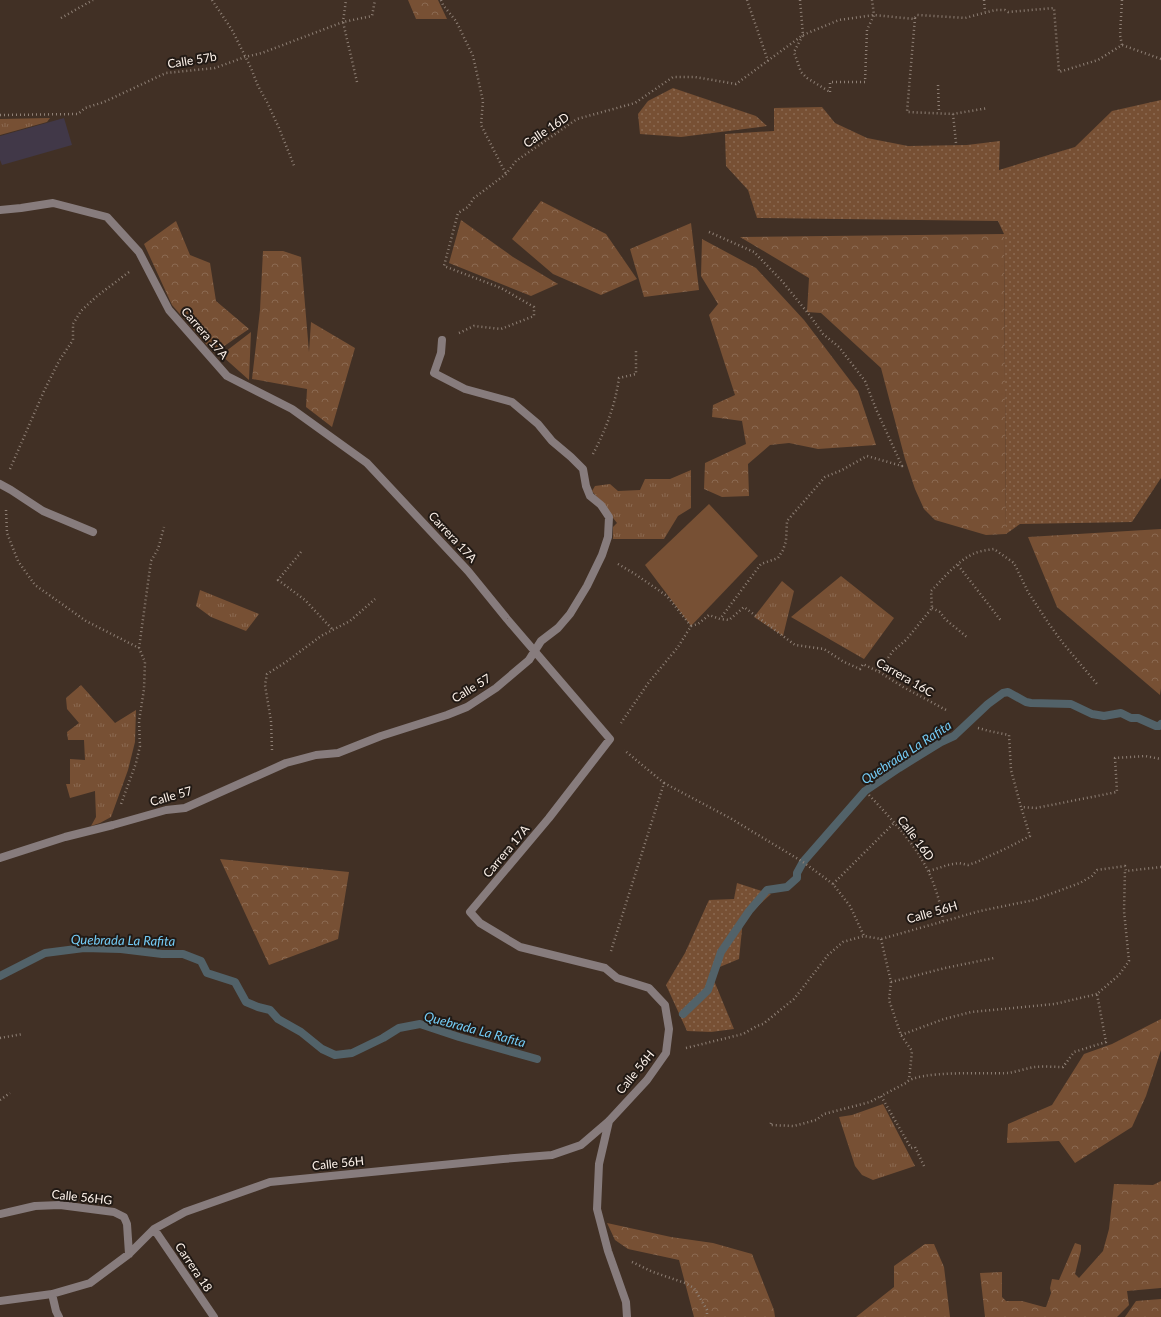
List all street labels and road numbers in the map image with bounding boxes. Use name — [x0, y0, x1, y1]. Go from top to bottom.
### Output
street label: Calle 57b — [166, 49, 218, 71]
street label: Calle 16D — [520, 109, 572, 151]
street label: Carrera 17A — [178, 304, 232, 363]
street label: Carrera 17A — [426, 508, 481, 566]
street label: Carrera 16C — [874, 654, 936, 700]
street label: Calle 57 — [449, 670, 493, 705]
street label: Calle 57 — [148, 783, 194, 809]
street label: Calle 16D — [894, 813, 938, 863]
street label: Carrera 17A — [480, 821, 533, 880]
street label: Calle 56H — [905, 898, 959, 926]
street label: Calle 56H — [613, 1047, 657, 1097]
street label: Calle 56H — [311, 1153, 365, 1173]
street label: Calle 56HG — [51, 1186, 113, 1208]
street label: Carrera 18 — [172, 1240, 216, 1294]

